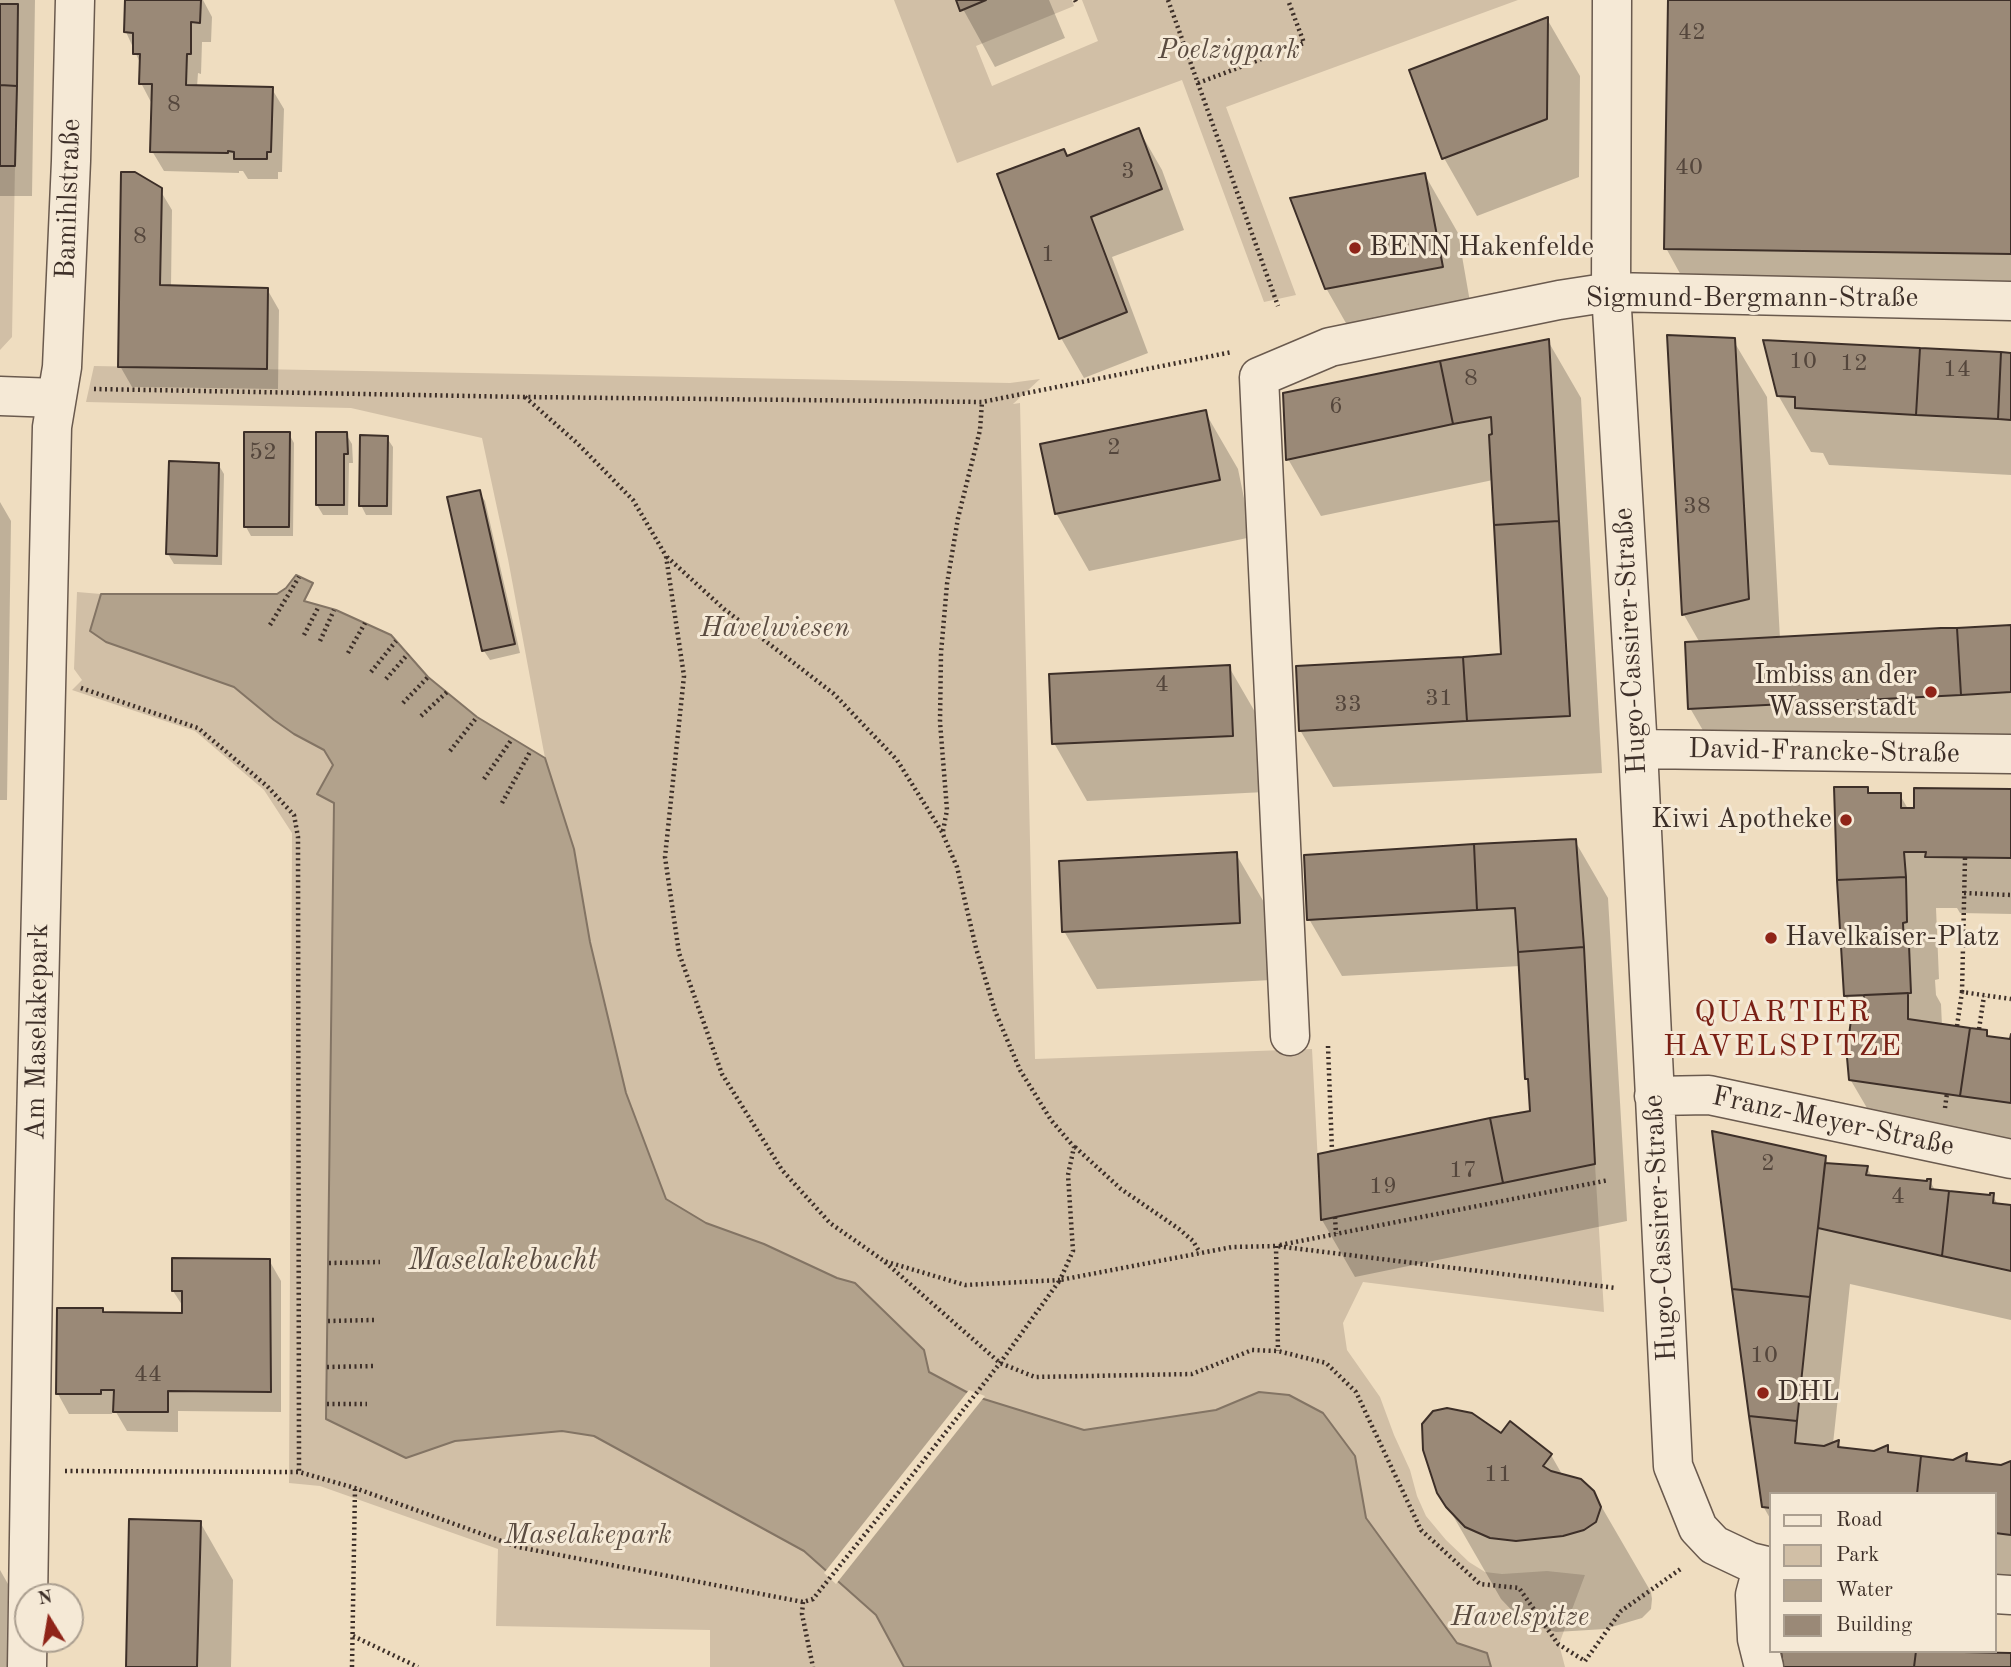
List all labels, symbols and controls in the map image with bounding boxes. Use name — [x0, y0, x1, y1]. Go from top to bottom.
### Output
house number: 42 — [1678, 19, 1706, 47]
park label: Poelzigpark — [1158, 34, 1300, 68]
house number: 8 — [167, 91, 181, 119]
street label: Bamihlstraße — [49, 118, 89, 280]
house number: 40 — [1675, 154, 1703, 182]
house number: 3 — [1121, 158, 1135, 186]
house number: 8 — [133, 223, 147, 251]
place label: BENN Hakenfelde — [1369, 231, 1594, 265]
marker: BENN Hakenfelde — [1347, 240, 1363, 256]
house number: 1 — [1041, 241, 1055, 269]
street label: Sigmund-Bergmann-Straße — [1586, 282, 1918, 316]
house number: 10 — [1789, 348, 1817, 376]
house number: 12 — [1840, 350, 1868, 378]
house number: 14 — [1943, 356, 1971, 384]
house number: 8 — [1464, 365, 1478, 393]
house number: 6 — [1329, 393, 1343, 421]
house number: 2 — [1107, 434, 1121, 462]
house number: 52 — [249, 439, 277, 467]
house number: 38 — [1683, 493, 1711, 521]
street label: Hugo-Cassirer-Straße — [1607, 507, 1655, 775]
park label: Havelwiesen — [700, 612, 850, 646]
place label: Imbiss an der Wasserstadt — [1754, 659, 1917, 725]
house number: 4 — [1155, 671, 1169, 699]
marker: Imbiss an der Wasserstadt — [1923, 684, 1939, 700]
house number: 31 — [1425, 685, 1453, 713]
house number: 33 — [1334, 691, 1362, 719]
street label: David-Francke-Straße — [1688, 733, 1960, 771]
place label: Kiwi Apotheke — [1651, 803, 1832, 837]
marker: Kiwi Apotheke — [1838, 812, 1854, 828]
place label: Havelkaiser-Platz — [1785, 921, 1999, 955]
street label: Am Maselakepark — [19, 923, 57, 1141]
marker: Havelkaiser-Platz — [1763, 930, 1779, 946]
district label: QUARTIER HAVELSPITZE — [1664, 995, 1902, 1066]
street label: Franz-Meyer-Straße — [1709, 1080, 1957, 1164]
street label: Hugo-Cassirer-Straße — [1637, 1094, 1685, 1362]
house number: 2 — [1761, 1150, 1775, 1178]
house number: 17 — [1449, 1157, 1477, 1185]
house number: 19 — [1369, 1173, 1397, 1201]
house number: 4 — [1891, 1183, 1905, 1211]
water label: Maselakebucht — [409, 1243, 597, 1279]
house number: 10 — [1750, 1342, 1778, 1370]
house number: 44 — [134, 1361, 162, 1389]
place label: DHL — [1777, 1376, 1840, 1410]
marker: DHL — [1755, 1385, 1771, 1401]
house number: 11 — [1484, 1461, 1512, 1489]
legend — [1770, 1492, 1997, 1653]
text: Road — [1836, 1510, 1883, 1531]
park label: Maselakepark — [504, 1519, 672, 1553]
text: Park — [1836, 1545, 1879, 1566]
text: Water — [1836, 1580, 1893, 1601]
north arrow — [14, 1583, 84, 1653]
text: N — [36, 1588, 54, 1610]
park label: Havelspitze — [1451, 1601, 1589, 1635]
text: Building — [1836, 1615, 1912, 1636]

